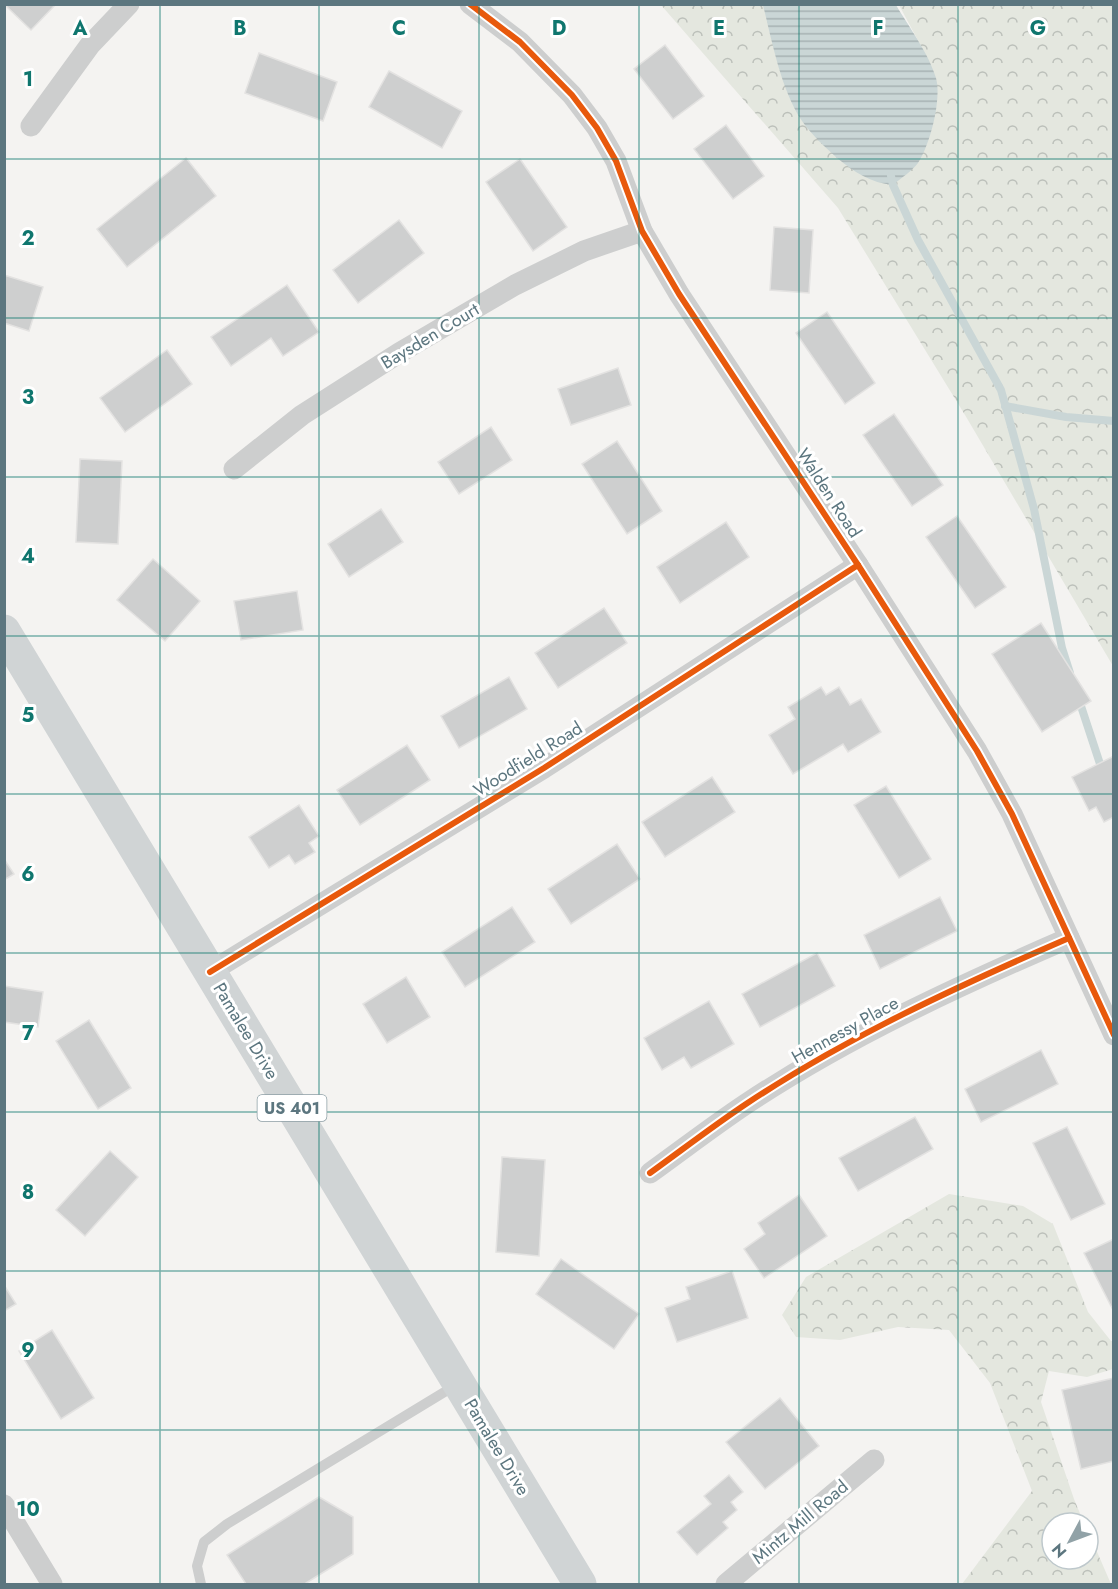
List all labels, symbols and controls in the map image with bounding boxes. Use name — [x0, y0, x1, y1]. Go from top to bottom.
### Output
text: A — [72, 14, 88, 43]
text: B — [233, 14, 247, 43]
text: C — [392, 14, 406, 43]
text: D — [552, 14, 566, 43]
text: E — [713, 14, 725, 43]
text: F — [872, 14, 884, 43]
text: G — [1030, 14, 1046, 43]
text: 1 — [23, 65, 33, 94]
text: 2 — [21, 224, 35, 253]
street label: Baysden Court — [376, 296, 485, 376]
text: 3 — [22, 383, 34, 412]
street label: Walden Road — [790, 443, 868, 543]
text: 4 — [21, 542, 35, 571]
text: 5 — [22, 701, 35, 730]
street label: Woodfield Road — [469, 715, 587, 803]
text: 6 — [21, 860, 35, 889]
street label: Pamalee Drive — [207, 978, 285, 1084]
street label: Hennessy Place — [787, 990, 903, 1070]
text: 7 — [22, 1019, 35, 1048]
road number: US 401 — [258, 1095, 326, 1121]
text: 8 — [22, 1178, 34, 1207]
text: 9 — [21, 1336, 35, 1365]
street label: Pamalee Drive — [458, 1394, 536, 1500]
street label: Mintz Mill Road — [746, 1474, 854, 1570]
text: 10 — [16, 1495, 40, 1524]
north arrow — [1040, 1511, 1100, 1571]
text: N — [1046, 1538, 1072, 1563]

